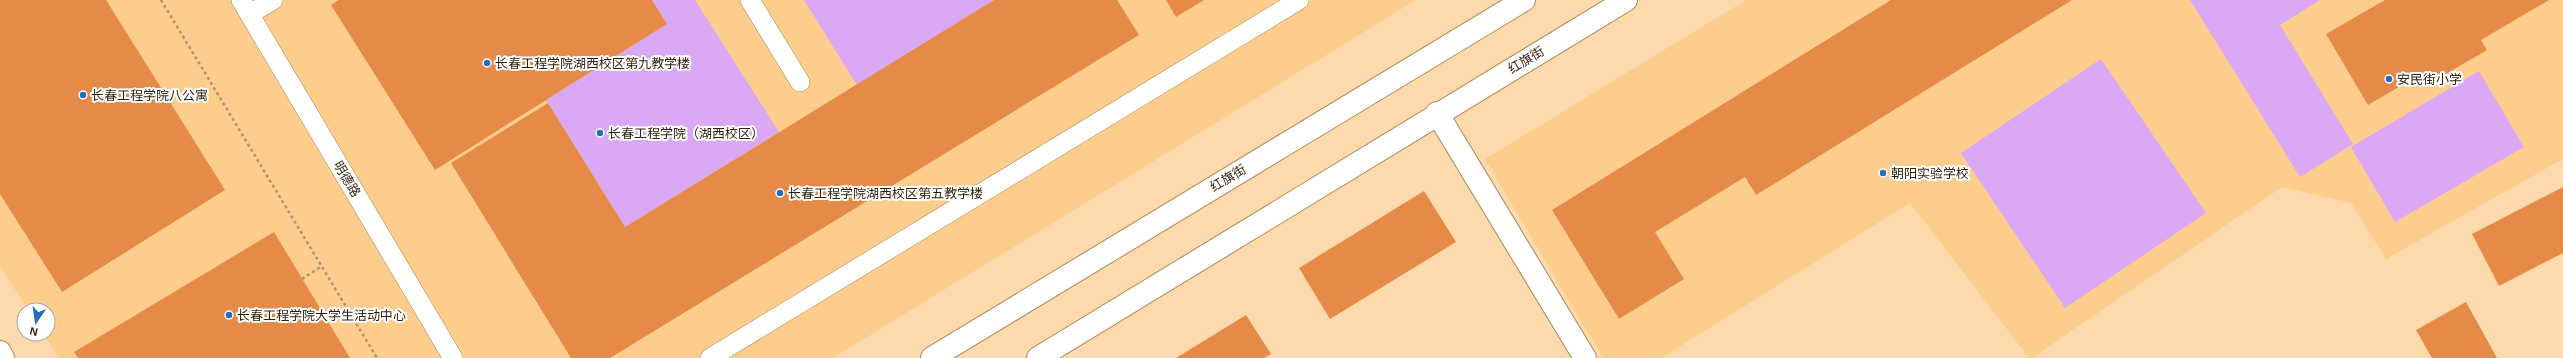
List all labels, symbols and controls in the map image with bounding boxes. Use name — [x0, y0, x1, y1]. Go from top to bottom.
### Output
street label: 红旗街 — [1505, 44, 1547, 76]
place label: 长春工程学院湖西校区第九教学楼 — [495, 56, 690, 71]
marker: 长春工程学院湖西校区第九教学楼 — [482, 58, 492, 68]
place label: 安民街小学 — [2397, 72, 2462, 87]
marker: 安民街小学 — [2384, 74, 2394, 84]
place label: 长春工程学院八公寓 — [91, 88, 208, 103]
marker: 长春工程学院八公寓 — [78, 90, 88, 100]
place label: 长春工程学院（湖西校区） — [608, 126, 764, 141]
marker: 长春工程学院（湖西校区） — [595, 128, 605, 138]
street label: 明德路 — [331, 158, 363, 200]
street label: 红旗街 — [1207, 162, 1249, 194]
place label: 朝阳实验学校 — [1891, 166, 1969, 181]
marker: 朝阳实验学校 — [1878, 168, 1888, 178]
place label: 长春工程学院湖西校区第五教学楼 — [788, 186, 983, 201]
marker: 长春工程学院湖西校区第五教学楼 — [775, 188, 785, 198]
north arrow — [16, 302, 56, 342]
place label: 长春工程学院大学生活动中心 — [237, 308, 406, 323]
marker: 长春工程学院大学生活动中心 — [224, 310, 234, 320]
text: N — [28, 325, 39, 338]

